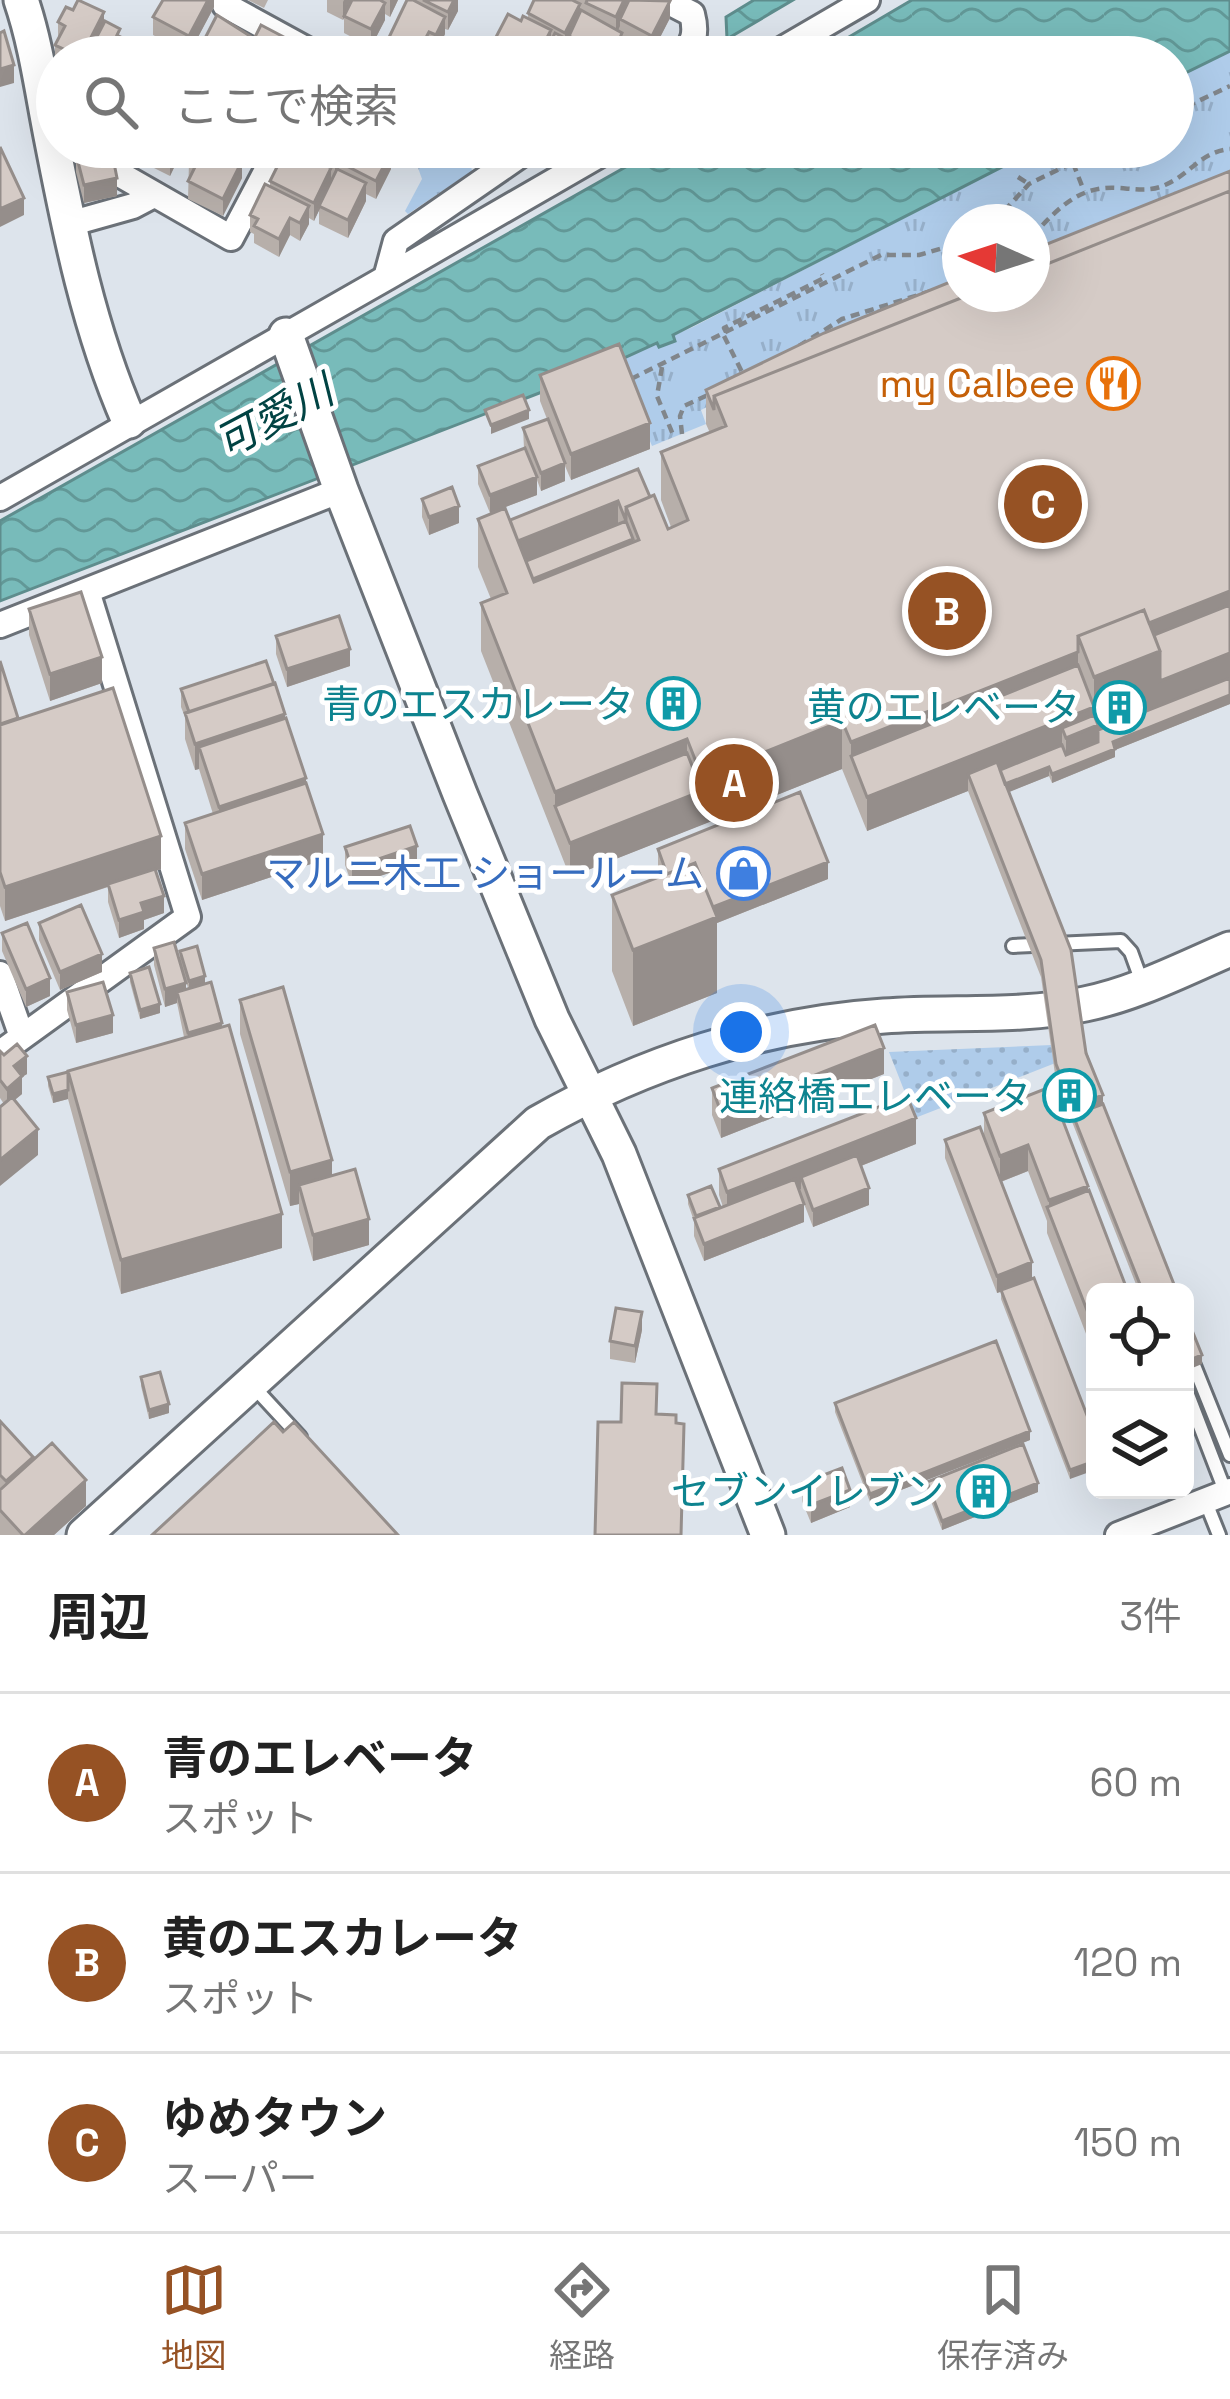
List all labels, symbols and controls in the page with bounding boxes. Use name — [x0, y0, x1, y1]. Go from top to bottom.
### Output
search box — [36, 36, 1194, 168]
icon: search — [78, 69, 144, 135]
text: ここで検索 — [174, 78, 399, 135]
north arrow — [942, 204, 1050, 312]
restaurant icon: my Calbee — [1086, 355, 1142, 411]
place label: my Calbee — [880, 359, 1075, 408]
water label: 可愛川 — [206, 362, 346, 469]
pin: C — [1004, 459, 1082, 549]
pin: B — [908, 566, 986, 656]
building icon: 青のエスカレータ — [645, 676, 701, 732]
building icon: 黄のエレベータ — [1091, 679, 1147, 735]
place label: 青のエスカレータ — [322, 680, 634, 729]
place label: 黄のエレベータ — [807, 683, 1080, 732]
pin: A — [695, 738, 773, 828]
shop icon: マルニ木工 ショールーム — [715, 845, 771, 901]
place label: マルニ木工 ショールーム — [266, 849, 704, 898]
your location — [711, 1002, 771, 1062]
building icon: 連絡橋エレベータ — [1042, 1068, 1098, 1124]
place label: 連絡橋エレベータ — [719, 1072, 1031, 1121]
map controls — [1086, 1283, 1194, 1499]
button: locate — [1086, 1283, 1194, 1391]
button: layers — [1086, 1391, 1194, 1499]
building icon: セブンイレブン — [955, 1463, 1011, 1519]
place label: セブンイレブン — [671, 1467, 944, 1516]
text: 周辺 — [48, 1585, 150, 1650]
text: 3件 — [1119, 1592, 1182, 1641]
text: 青のエレベータ — [162, 1730, 477, 1787]
text: A — [75, 1758, 99, 1807]
text: 60 m — [1090, 1758, 1182, 1807]
text: スポット — [162, 1794, 318, 1843]
text: 黄のエスカレータ — [162, 1910, 522, 1967]
text: B — [74, 1938, 100, 1987]
text: 120 m — [1074, 1938, 1182, 1987]
text: スポット — [162, 1974, 318, 2023]
text: ゆめタウン — [162, 2090, 387, 2147]
text: C — [74, 2118, 100, 2167]
text: 150 m — [1074, 2118, 1182, 2167]
text: スーパー — [162, 2154, 318, 2203]
tab: 地図 — [161, 2257, 227, 2377]
tab: 経路 — [549, 2257, 615, 2377]
tab: 保存済み — [937, 2257, 1069, 2377]

